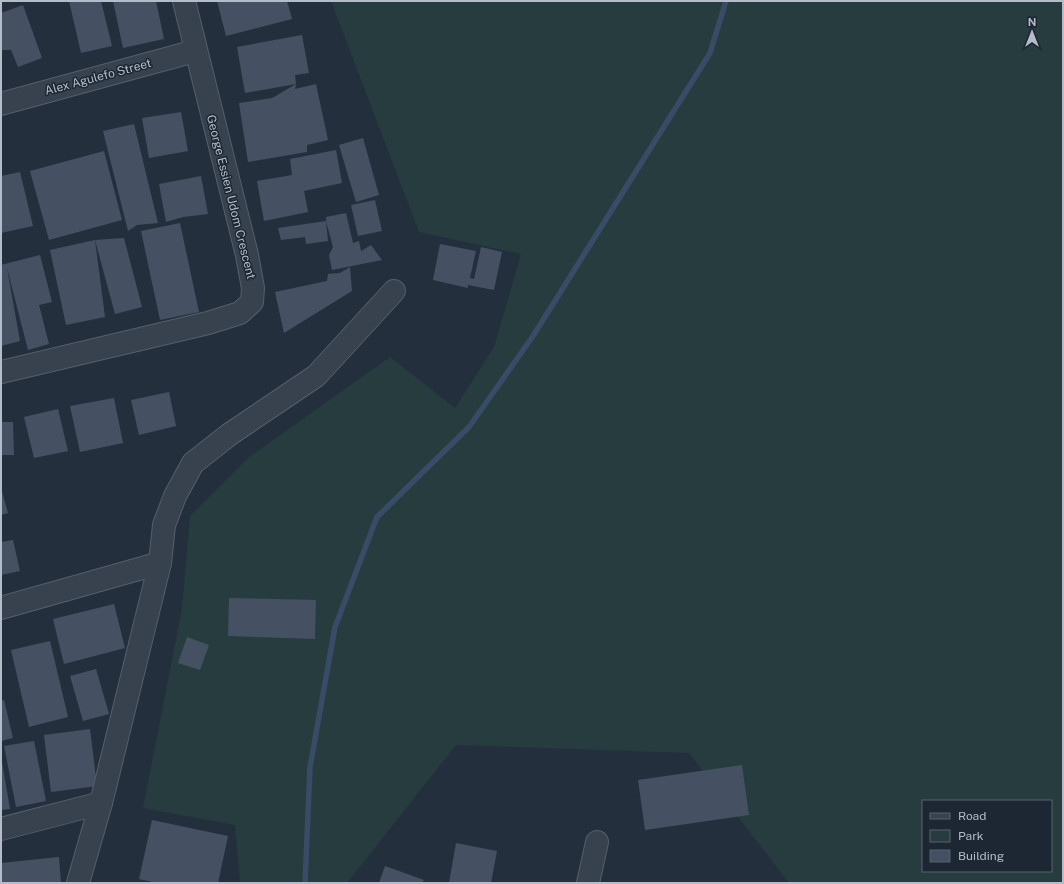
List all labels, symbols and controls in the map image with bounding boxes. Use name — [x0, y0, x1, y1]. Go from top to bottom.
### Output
north arrow — [1012, 12, 1052, 52]
text: N — [1028, 16, 1036, 28]
street label: Alex Agulefo Street — [43, 56, 153, 98]
street label: George Essien Udom Crescent — [204, 113, 258, 281]
legend — [922, 800, 1052, 872]
text: Road — [958, 809, 986, 823]
text: Park — [958, 829, 984, 843]
text: Building — [958, 849, 1004, 863]

